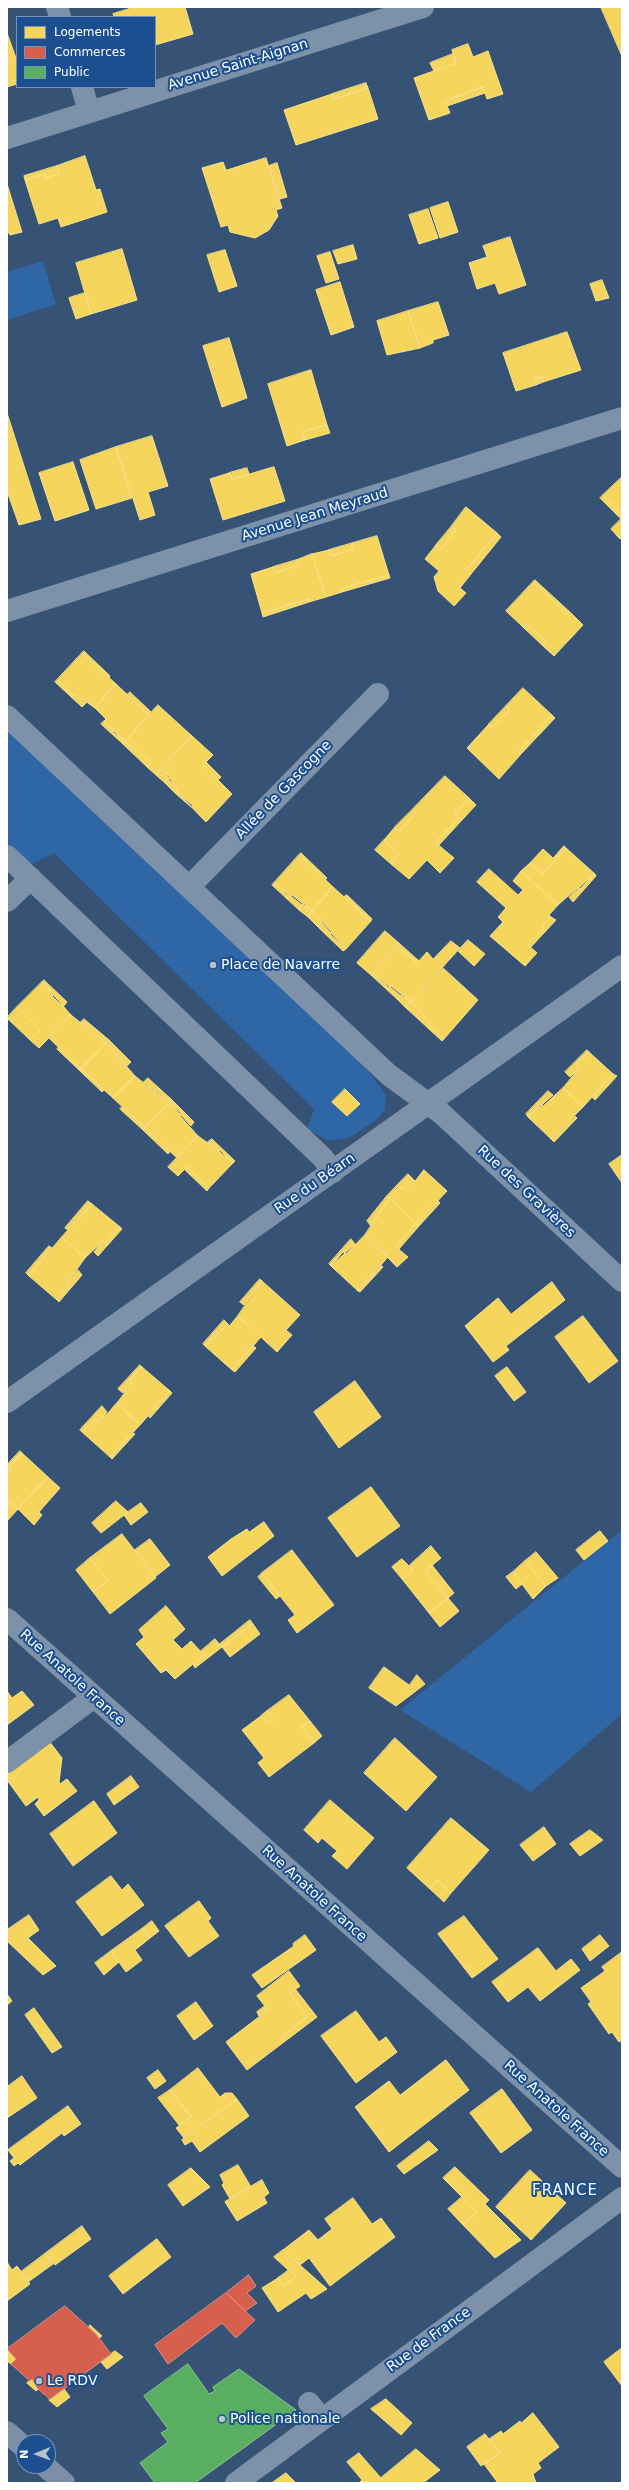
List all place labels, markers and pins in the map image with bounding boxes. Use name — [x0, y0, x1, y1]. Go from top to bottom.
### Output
place label: Place de Navarre — [221, 957, 340, 973]
marker: Place de Navarre — [208, 960, 218, 970]
place label: Le RDV — [47, 2373, 97, 2389]
marker: Le RDV — [34, 2376, 44, 2386]
place label: Police nationale — [230, 2411, 340, 2427]
marker: Police nationale — [217, 2414, 227, 2424]

